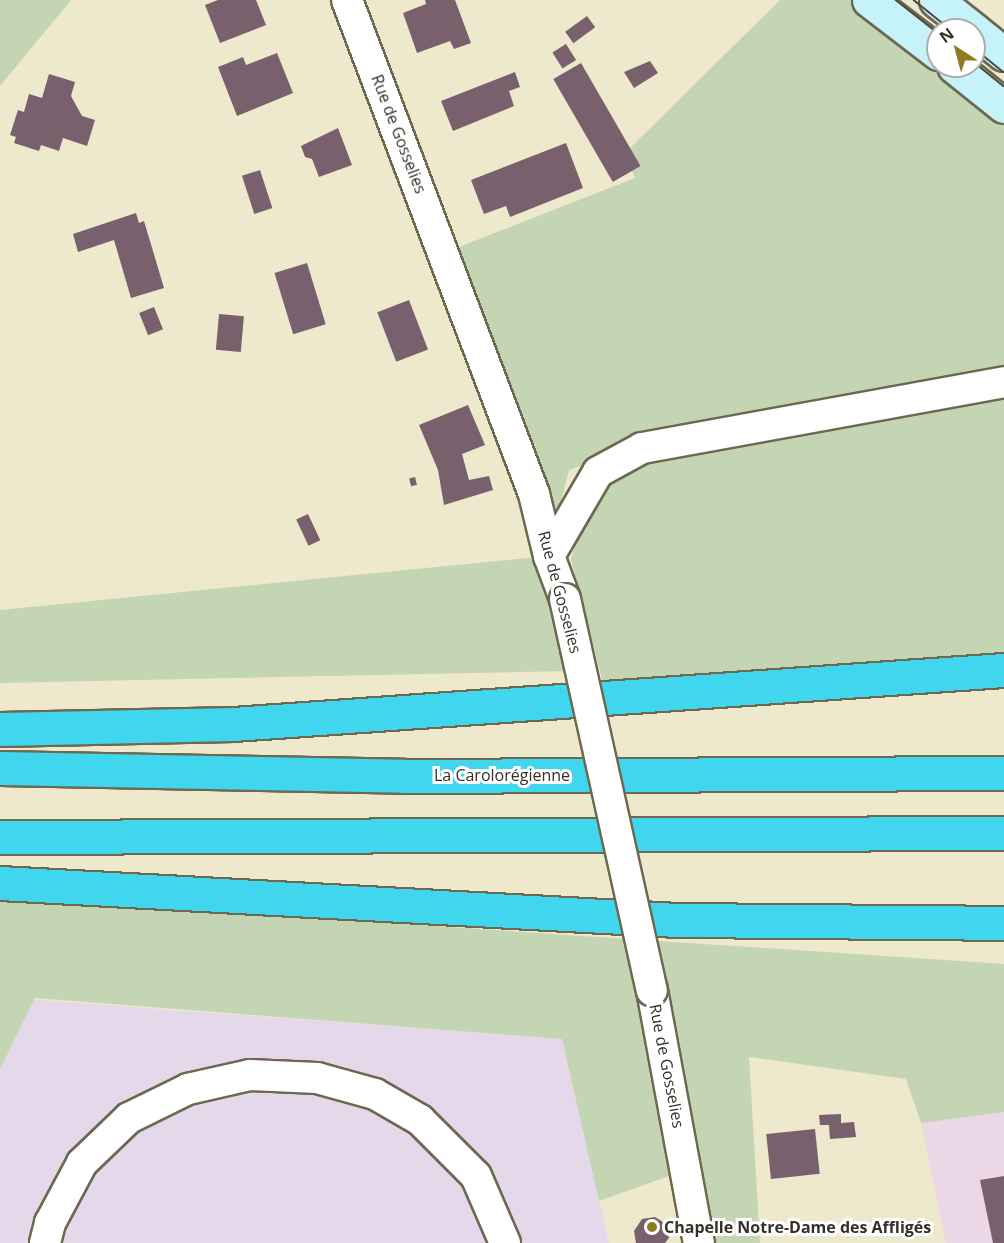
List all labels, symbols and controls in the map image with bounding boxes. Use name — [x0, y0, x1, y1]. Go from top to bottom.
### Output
north arrow — [926, 18, 986, 78]
text: N — [935, 22, 958, 48]
street label: Rue de Gosselies — [367, 72, 431, 196]
street label: Rue de Gosselies — [534, 529, 586, 655]
street label: La Carolorégienne — [434, 765, 570, 785]
street label: Rue de Gosselies — [646, 1002, 688, 1130]
place label: Chapelle Notre-Dame des Affligés — [664, 1217, 931, 1237]
marker: Chapelle Notre-Dame des Affligés — [645, 1220, 659, 1234]

